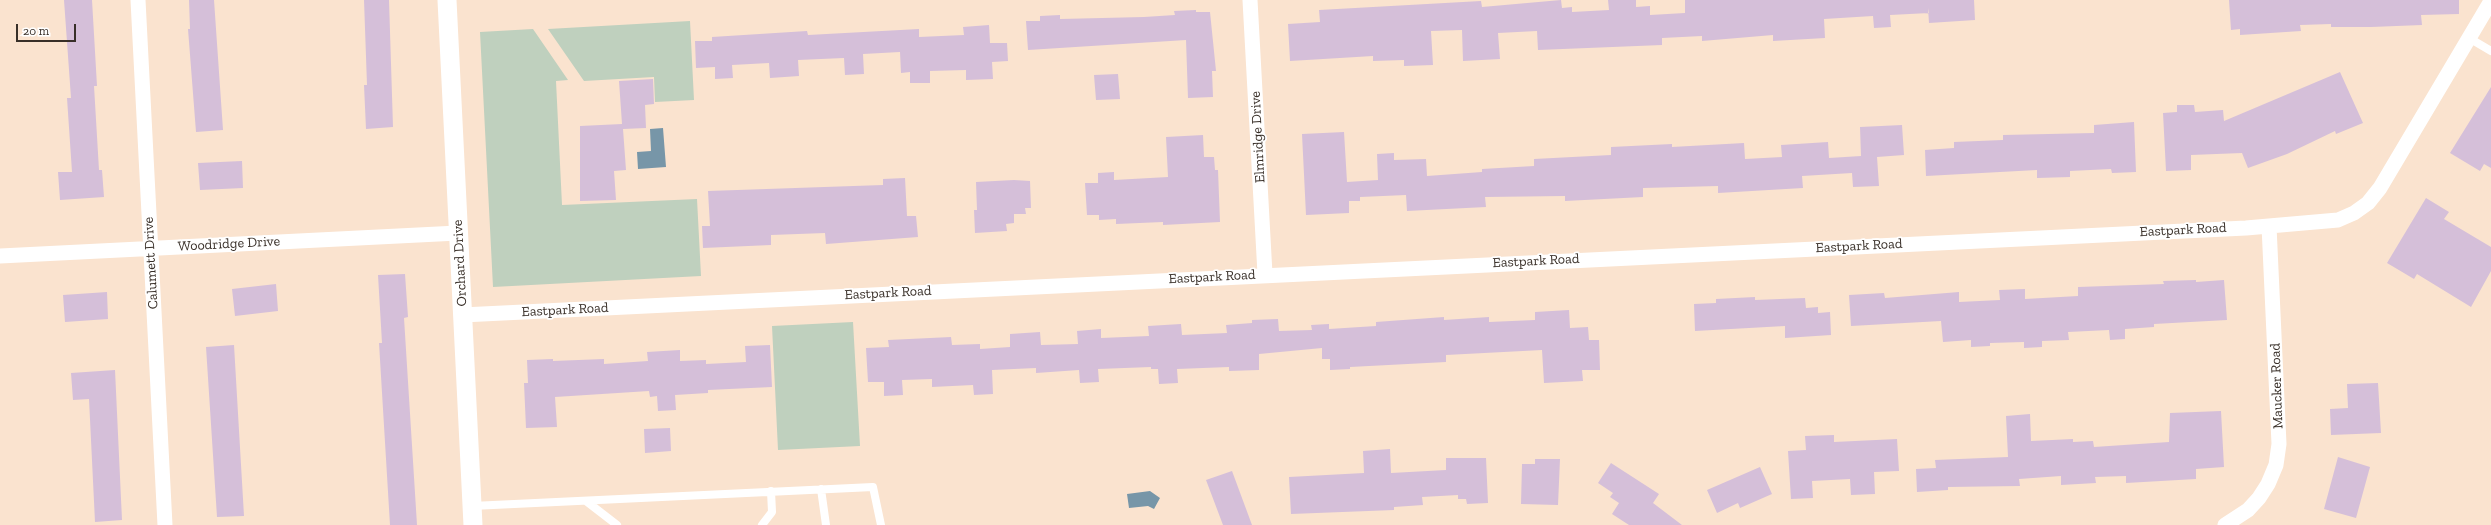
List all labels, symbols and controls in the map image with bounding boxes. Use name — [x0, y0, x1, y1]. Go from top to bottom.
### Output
scale bar — [18, 16, 78, 42]
text: 20 m — [23, 24, 49, 38]
street label: Elmridge Drive — [1247, 91, 1269, 183]
street label: Calumett Drive — [140, 216, 162, 310]
street label: Orchard Drive — [449, 219, 471, 307]
street label: Eastpark Road — [2139, 219, 2227, 241]
street label: Woodridge Drive — [177, 233, 281, 255]
street label: Eastpark Road — [1815, 235, 1903, 257]
street label: Eastpark Road — [1492, 250, 1580, 272]
street label: Eastpark Road — [1168, 266, 1256, 288]
street label: Eastpark Road — [844, 282, 932, 304]
street label: Eastpark Road — [521, 299, 609, 321]
street label: Maucker Road — [2267, 343, 2287, 429]

